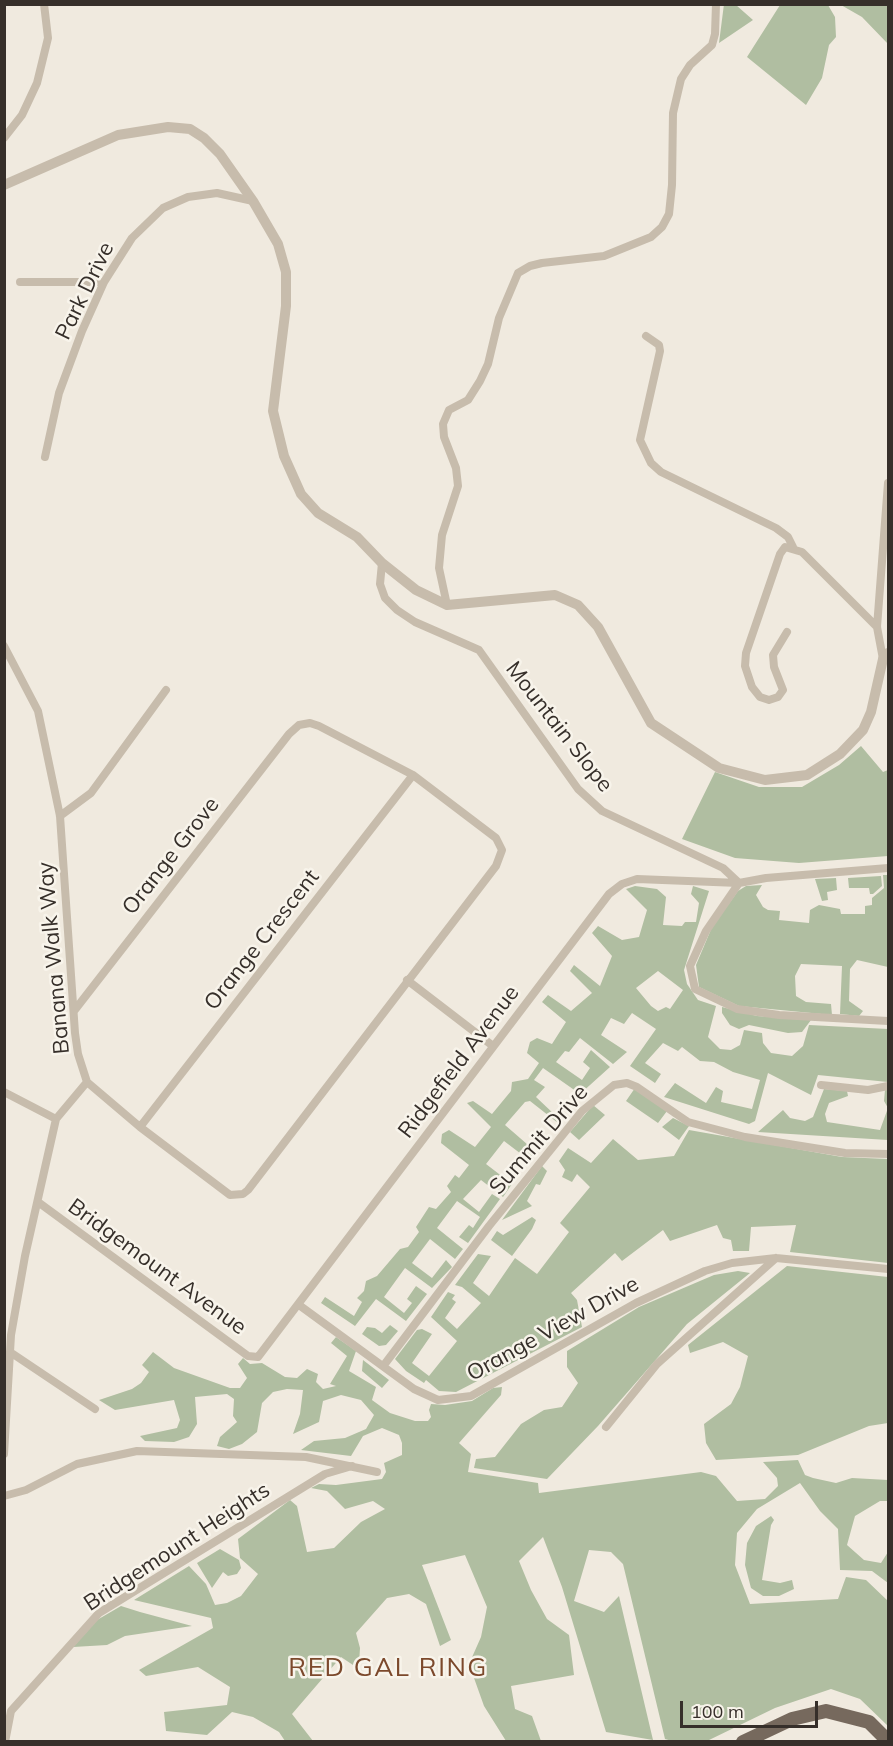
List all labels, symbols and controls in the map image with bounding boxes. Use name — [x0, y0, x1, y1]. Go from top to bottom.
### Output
street label: Park Drive — [50, 238, 120, 344]
street label: Mountain Slope — [500, 656, 618, 798]
street label: Orange Grove — [117, 792, 225, 920]
street label: Banana Walk Way — [32, 861, 76, 1055]
street label: Orange Crescent — [199, 865, 325, 1015]
street label: Ridgefield Avenue — [393, 980, 525, 1144]
street label: Summit Drive — [484, 1080, 594, 1200]
street label: Bridgemount Avenue — [63, 1193, 251, 1341]
street label: Orange View Drive — [462, 1271, 644, 1387]
street label: Bridgemount Heights — [79, 1477, 275, 1617]
district label: RED GAL RING — [288, 1652, 488, 1684]
scale bar — [683, 1689, 821, 1727]
text: 100 m — [691, 1700, 744, 1723]

